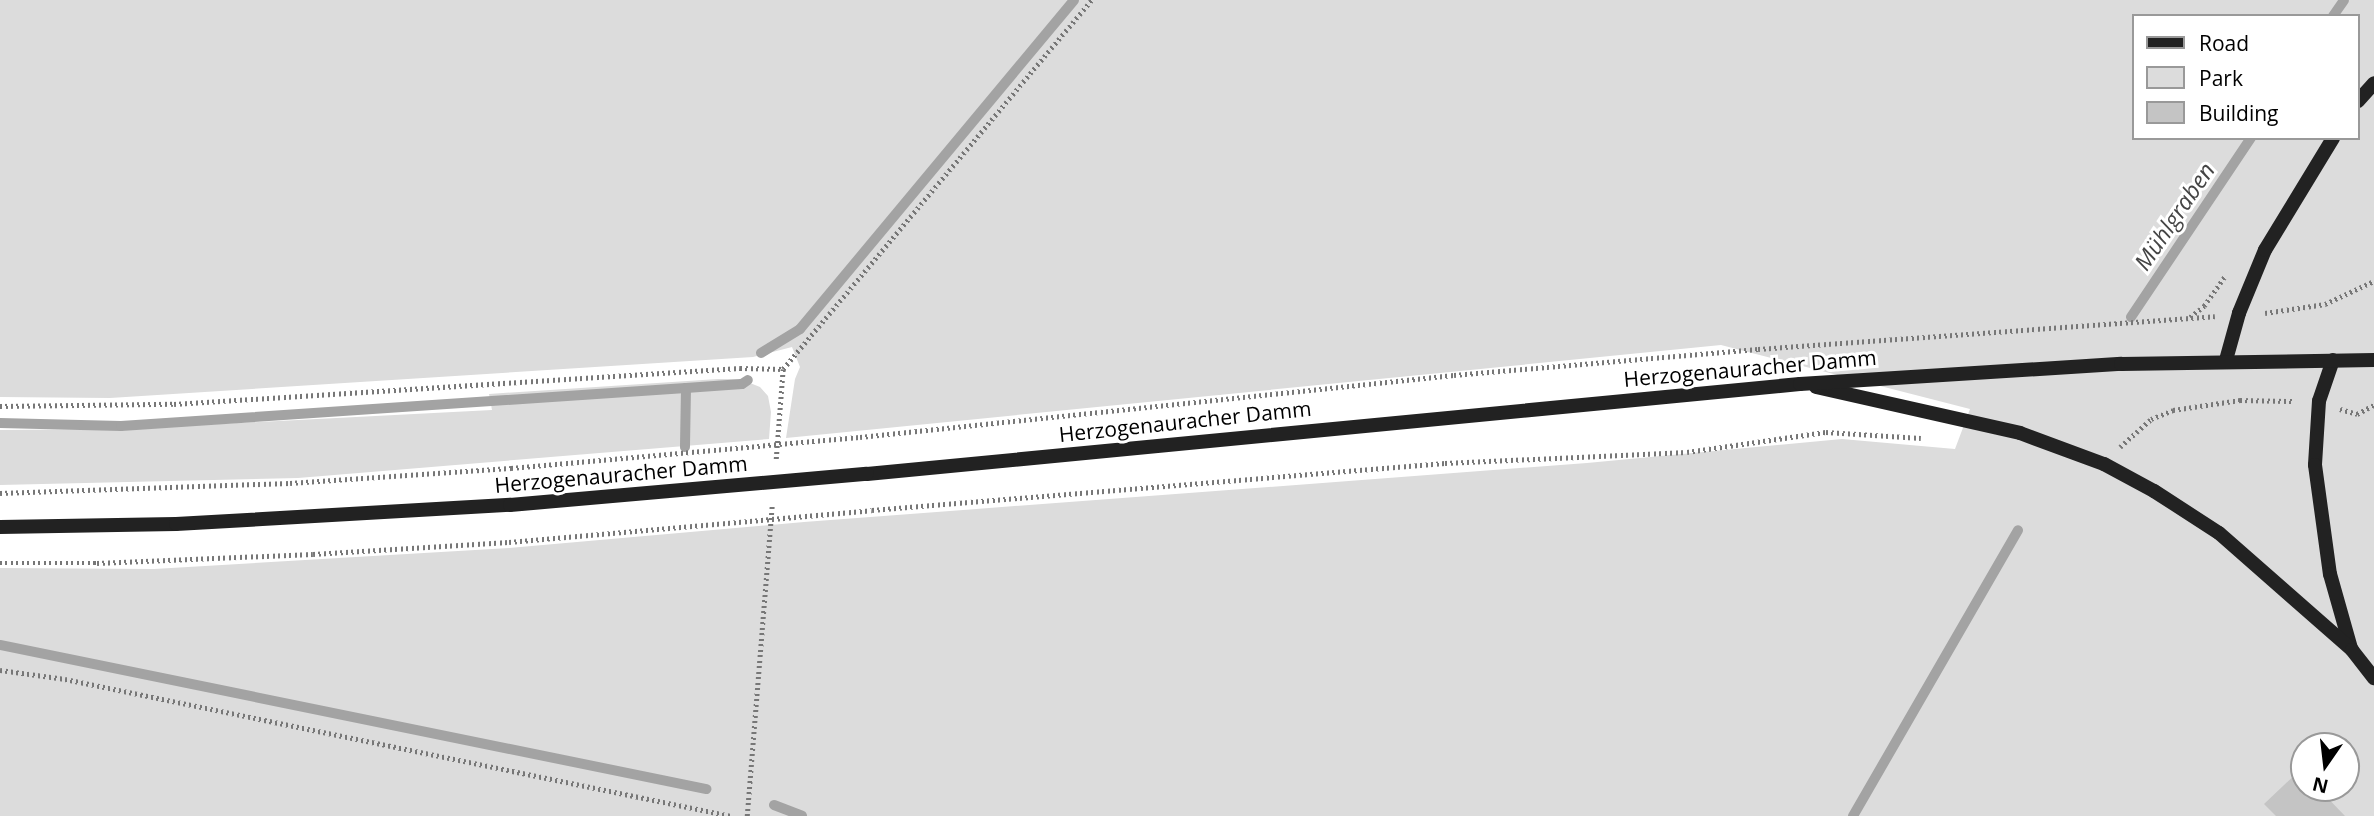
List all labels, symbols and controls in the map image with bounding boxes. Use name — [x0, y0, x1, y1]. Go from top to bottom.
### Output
legend — [2132, 14, 2360, 140]
text: Road — [2199, 29, 2249, 57]
text: Park — [2199, 64, 2243, 92]
text: Building — [2199, 99, 2278, 127]
water label: Mühlgraben — [2128, 157, 2220, 275]
street label: Herzogenauracher Damm — [1623, 344, 1877, 392]
street label: Herzogenauracher Damm — [1057, 395, 1313, 447]
street label: Herzogenauracher Damm — [494, 450, 748, 498]
north arrow — [2290, 732, 2360, 802]
text: N — [2310, 771, 2331, 800]

